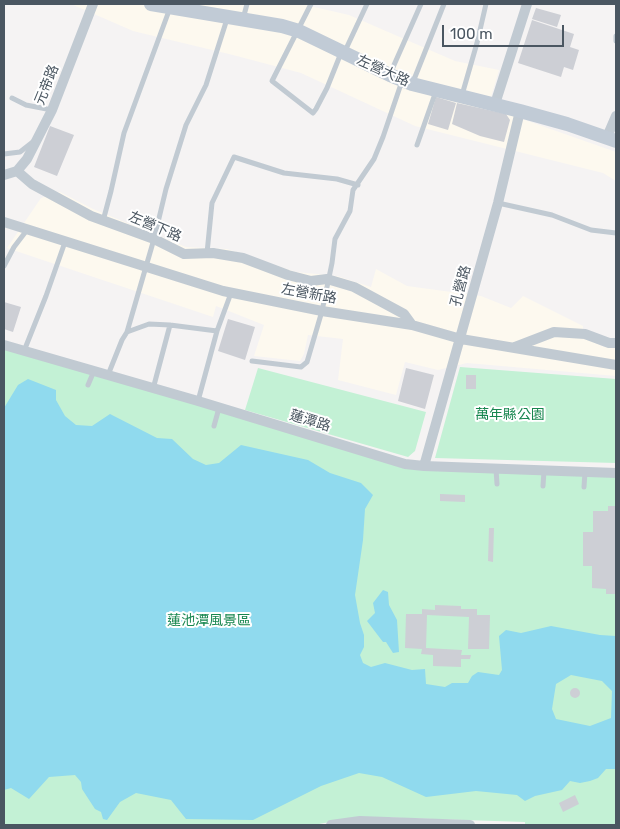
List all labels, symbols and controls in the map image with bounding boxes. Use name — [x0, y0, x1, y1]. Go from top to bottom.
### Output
scale bar — [445, 15, 568, 47]
text: 100 m — [450, 25, 492, 43]
street label: 左營大路 — [354, 52, 412, 90]
street label: 元帝路 — [31, 62, 63, 108]
street label: 左營下路 — [126, 208, 184, 246]
street label: 孔營路 — [447, 264, 475, 308]
street label: 左營新路 — [280, 281, 338, 307]
street label: 蓮潭路 — [287, 407, 333, 435]
park label: 萬年縣公園 — [475, 407, 545, 423]
park label: 蓮池潭風景區 — [167, 613, 251, 629]

